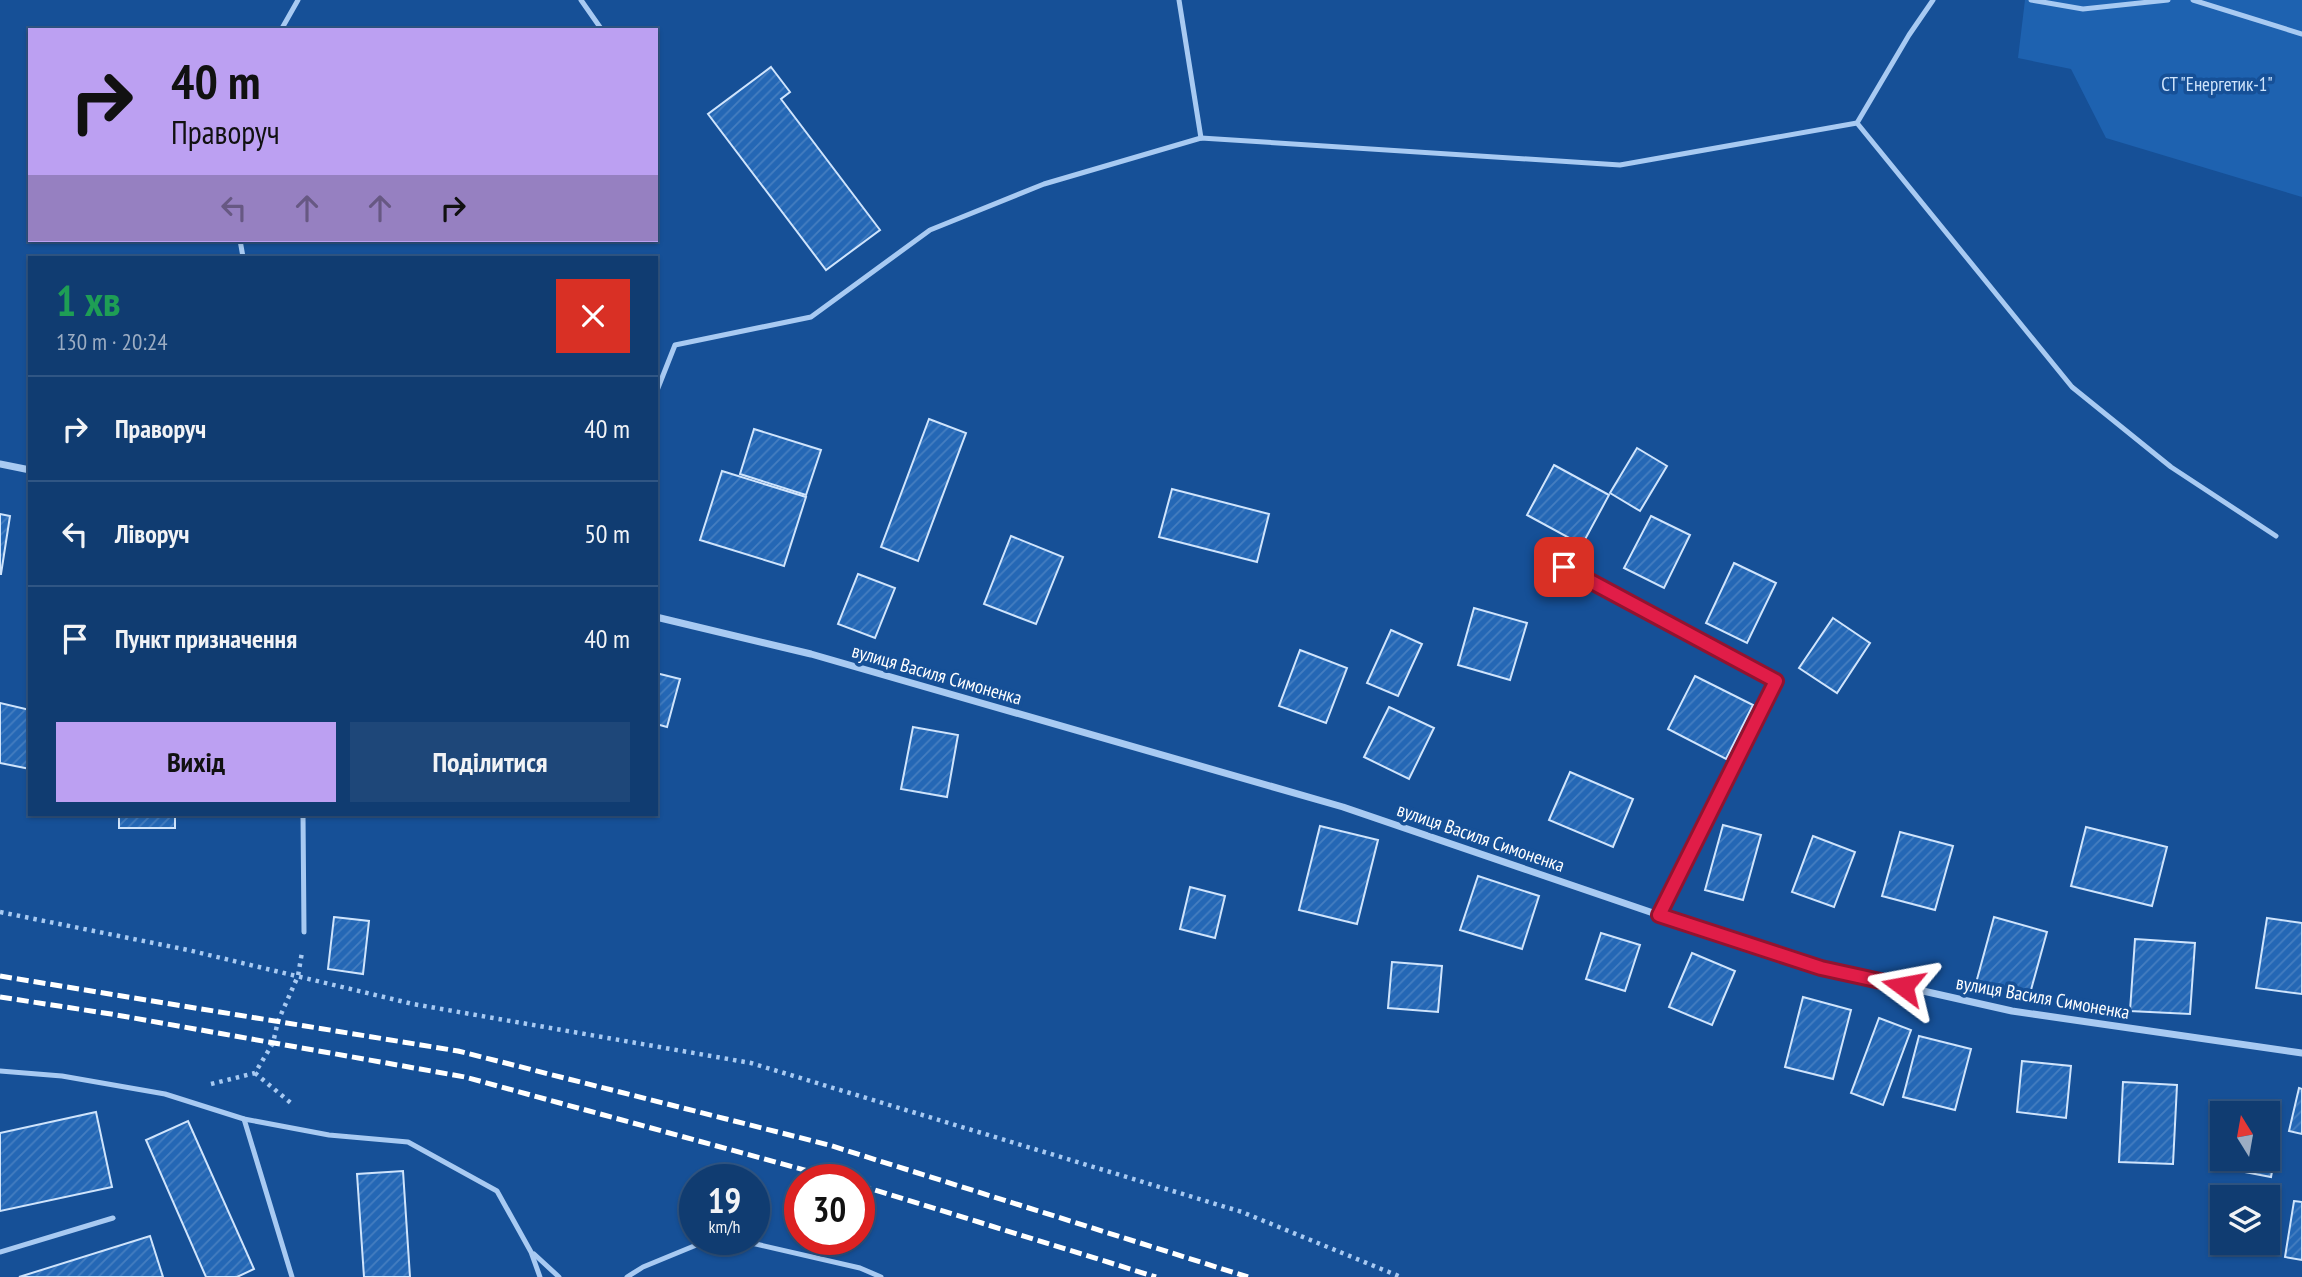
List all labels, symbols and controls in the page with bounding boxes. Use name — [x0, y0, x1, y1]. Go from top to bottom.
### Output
text: 40 m — [171, 49, 260, 113]
icon: right — [56, 56, 147, 147]
park label: СТ "Енергетик-1" — [2161, 72, 2273, 96]
text: Праворуч — [171, 111, 280, 153]
icon: left — [215, 189, 253, 227]
icon: ahead — [288, 189, 326, 227]
icon: ahead — [361, 189, 399, 227]
icon: right — [434, 189, 472, 227]
text: 1 хв — [56, 273, 121, 328]
button: close — [556, 279, 630, 353]
text: 130 m · 20:24 — [56, 327, 168, 356]
icon: right — [56, 410, 94, 448]
text: Праворуч — [115, 412, 206, 445]
text: 40 m — [584, 412, 630, 445]
icon: left — [56, 515, 94, 553]
text: Ліворуч — [115, 517, 189, 550]
text: 50 m — [584, 517, 630, 550]
pin — [1534, 537, 1594, 597]
icon: arrive — [1545, 548, 1583, 586]
icon: arrive — [56, 620, 94, 658]
text: Пункт призначення — [115, 622, 297, 655]
text: 40 m — [584, 622, 630, 655]
street label: вулиця Василя Симоненка — [849, 638, 1025, 710]
button: Вихід — [56, 722, 336, 802]
button: Поділитися — [350, 722, 630, 802]
street label: вулиця Василя Симоненка — [1394, 797, 1568, 877]
position arrow — [1866, 949, 1940, 1023]
street label: вулиця Василя Симоненка — [1954, 970, 2132, 1024]
north arrow — [2210, 1101, 2280, 1171]
map controls — [2210, 1101, 2280, 1255]
speed limit sign: 30 — [784, 1164, 875, 1255]
text: 19 — [708, 1177, 741, 1223]
button: layers — [2210, 1185, 2280, 1255]
text: km/h — [709, 1215, 740, 1238]

